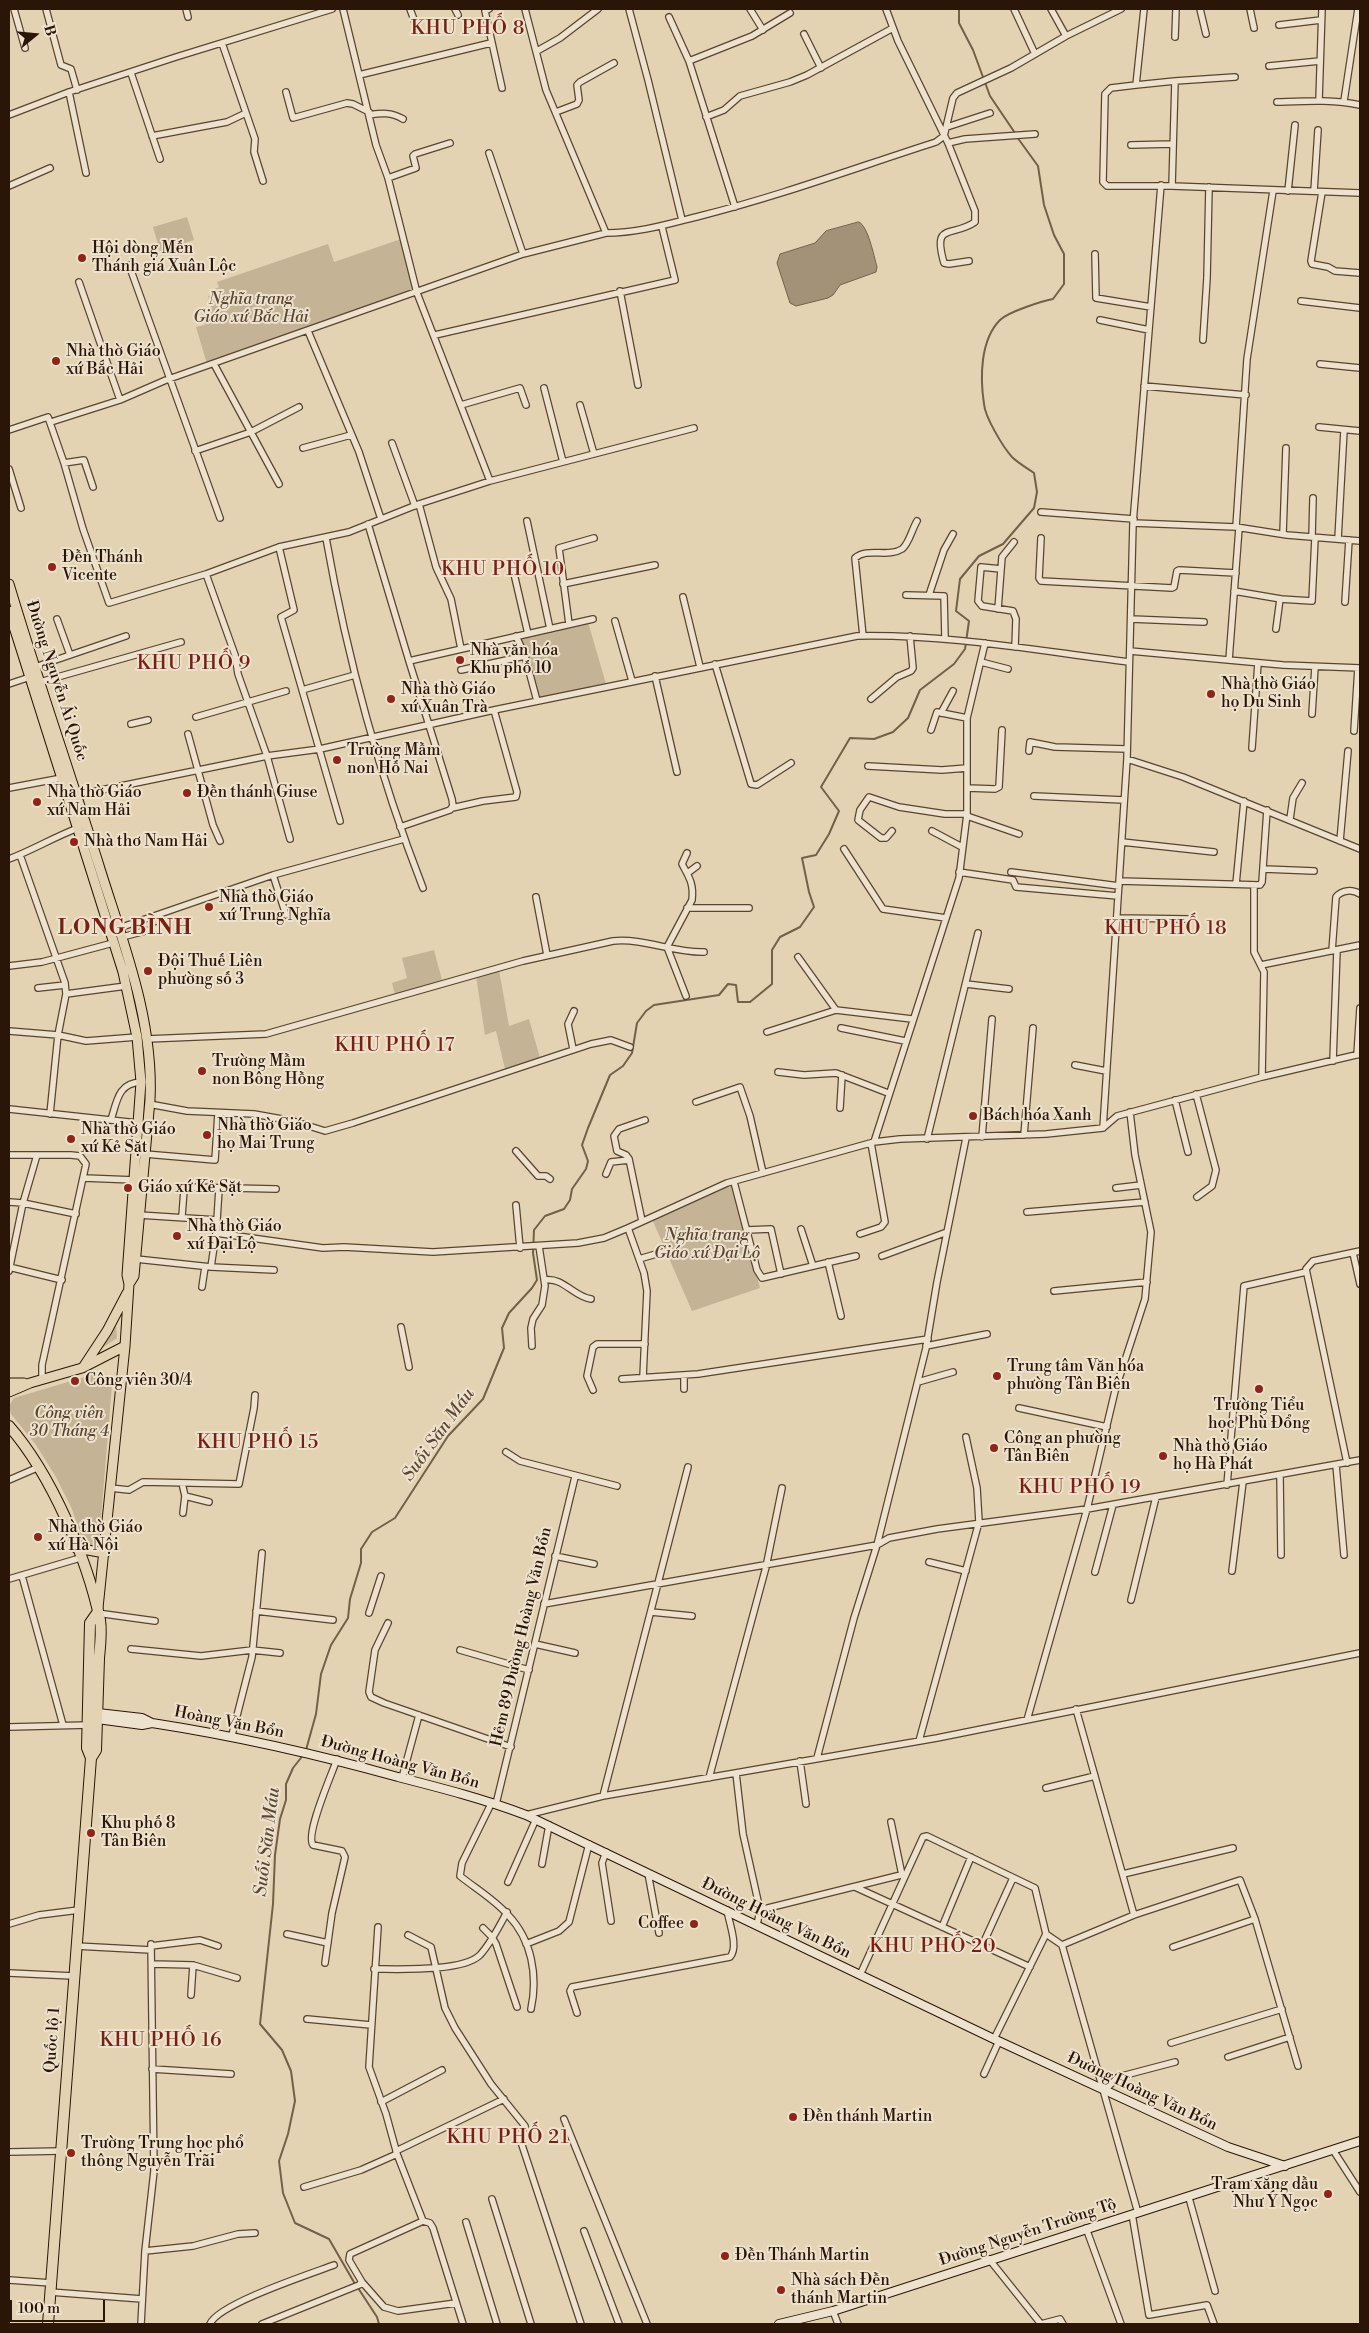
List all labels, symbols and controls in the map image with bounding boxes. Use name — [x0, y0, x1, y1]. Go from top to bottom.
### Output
north arrow — [10, 10, 60, 60]
district label: KHU PHỐ 8 — [410, 18, 526, 40]
text: B — [39, 23, 59, 38]
place label: Hội dòng Mến Thánh giá Xuân Lộc — [92, 239, 236, 277]
marker: Hội dòng Mến Thánh giá Xuân Lộc — [76, 252, 88, 264]
park label: Nghĩa trang Giáo xứ Bắc Hải — [193, 290, 309, 328]
place label: Nhà thờ Giáo xứ Bắc Hải — [66, 342, 161, 380]
marker: Nhà thờ Giáo xứ Bắc Hải — [50, 355, 62, 367]
place label: Đền Thánh Vicente — [62, 548, 143, 586]
district label: KHU PHỐ 10 — [440, 559, 566, 581]
marker: Đền Thánh Vicente — [46, 561, 58, 573]
street label: Đường Nguyễn Ái Quốc — [21, 598, 91, 764]
place label: Nhà văn hóa Khu phố 10 — [470, 641, 558, 679]
district label: KHU PHỐ 9 — [136, 653, 252, 675]
marker: Nhà văn hóa Khu phố 10 — [454, 654, 466, 666]
place label: Nhà thờ Giáo họ Du Sinh — [1221, 675, 1316, 713]
place label: Nhà thờ Giáo xứ Xuân Trà — [401, 680, 496, 718]
marker: Nhà thờ Giáo họ Du Sinh — [1205, 688, 1217, 700]
marker: Nhà thờ Giáo xứ Xuân Trà — [385, 693, 397, 705]
place label: Trường Mầm non Hố Nai — [347, 741, 440, 779]
marker: Trường Mầm non Hố Nai — [331, 754, 343, 766]
place label: Nhà thờ Giáo xứ Nam Hải — [47, 783, 142, 821]
place label: Đền thánh Giuse — [197, 783, 317, 803]
marker: Đền thánh Giuse — [181, 787, 193, 799]
marker: Nhà thờ Giáo xứ Nam Hải — [31, 796, 43, 808]
place label: Nhà thơ Nam Hải — [84, 832, 208, 852]
marker: Nhà thơ Nam Hải — [68, 836, 80, 848]
place label: Nhà thờ Giáo xứ Trung Nghĩa — [219, 888, 331, 926]
marker: Nhà thờ Giáo xứ Trung Nghĩa — [203, 901, 215, 913]
district label: LONG BÌNH — [57, 916, 193, 942]
district label: KHU PHỐ 18 — [1103, 918, 1229, 940]
place label: Đội Thuế Liên phường số 3 — [158, 952, 262, 990]
marker: Đội Thuế Liên phường số 3 — [142, 965, 154, 977]
district label: KHU PHỐ 17 — [333, 1035, 457, 1057]
place label: Trường Mầm non Bông Hồng — [212, 1052, 324, 1090]
marker: Trường Mầm non Bông Hồng — [196, 1065, 208, 1077]
place label: Bách hóa Xanh — [983, 1106, 1091, 1126]
marker: Bách hóa Xanh — [967, 1110, 979, 1122]
place label: Nhà thờ Giáo họ Mai Trung — [217, 1116, 315, 1154]
place label: Nhà thờ Giáo xứ Kẻ Sặt — [81, 1120, 176, 1158]
marker: Nhà thờ Giáo họ Mai Trung — [201, 1129, 213, 1141]
marker: Nhà thờ Giáo xứ Kẻ Sặt — [65, 1133, 77, 1145]
place label: Giáo xứ Kẻ Sặt — [138, 1178, 242, 1198]
marker: Giáo xứ Kẻ Sặt — [122, 1182, 134, 1194]
place label: Nhà thờ Giáo xứ Đại Lộ — [187, 1217, 282, 1255]
park label: Nghĩa trang Giáo xứ Đại Lộ — [654, 1226, 760, 1264]
marker: Nhà thờ Giáo xứ Đại Lộ — [171, 1230, 183, 1242]
place label: Trung tâm Văn hóa phường Tân Biên — [1007, 1357, 1144, 1395]
marker: Trung tâm Văn hóa phường Tân Biên — [991, 1370, 1003, 1382]
place label: Công viên 30/4 — [85, 1371, 192, 1391]
marker: Công viên 30/4 — [69, 1375, 81, 1387]
marker: Trường Tiểu học Phù Đổng — [1253, 1383, 1265, 1395]
water label: Suối Săn Máu — [398, 1384, 480, 1486]
place label: Trường Tiểu học Phù Đổng — [1208, 1396, 1310, 1434]
park label: Công viên 30 Tháng 4 — [29, 1404, 109, 1442]
place label: Công an phường Tân Biên — [1004, 1429, 1121, 1467]
district label: KHU PHỐ 15 — [195, 1432, 321, 1454]
place label: Nhà thờ Giáo họ Hà Phát — [1173, 1437, 1268, 1475]
marker: Công an phường Tân Biên — [988, 1442, 1000, 1454]
marker: Nhà thờ Giáo họ Hà Phát — [1157, 1450, 1169, 1462]
district label: KHU PHỐ 19 — [1017, 1477, 1143, 1499]
place label: Nhà thờ Giáo xứ Hà Nội — [48, 1518, 143, 1556]
street label: Hẻm 89 Đường Hoàng Văn Bổn — [487, 1525, 557, 1749]
marker: Nhà thờ Giáo xứ Hà Nội — [32, 1531, 44, 1543]
street label: Hoàng Văn Bổn — [172, 1703, 286, 1743]
street label: Đường Hoàng Văn Bổn — [319, 1733, 481, 1793]
water label: Suối Săn Máu — [251, 1786, 285, 1898]
place label: Khu phố 8 Tân Biên — [101, 1814, 175, 1852]
marker: Khu phố 8 Tân Biên — [85, 1827, 97, 1839]
street label: Đường Hoàng Văn Bổn — [698, 1875, 854, 1963]
place label: Coffee — [638, 1914, 684, 1934]
marker: Coffee — [688, 1918, 700, 1930]
district label: KHU PHỐ 20 — [868, 1936, 998, 1958]
street label: Quốc lộ 1 — [41, 2006, 65, 2074]
district label: KHU PHỐ 16 — [98, 2030, 224, 2052]
street label: Đường Hoàng Văn Bổn — [1064, 2049, 1220, 2135]
place label: Đền thánh Martin — [803, 2107, 932, 2127]
marker: Đền thánh Martin — [787, 2111, 799, 2123]
district label: KHU PHỐ 21 — [445, 2127, 571, 2149]
place label: Trường Trung học phổ thông Nguyễn Trãi — [81, 2134, 244, 2172]
marker: Trường Trung học phổ thông Nguyễn Trãi — [65, 2147, 77, 2159]
place label: Trạm xăng dầu Như Ý Ngọc — [1211, 2175, 1318, 2213]
marker: Trạm xăng dầu Như Ý Ngọc — [1322, 2188, 1334, 2200]
street label: Đường Nguyễn Trường Tộ — [937, 2195, 1119, 2271]
place label: Đền Thánh Martin — [735, 2246, 869, 2266]
marker: Đền Thánh Martin — [719, 2250, 731, 2262]
place label: Nhà sách Đền thánh Martin — [791, 2271, 890, 2309]
marker: Nhà sách Đền thánh Martin — [775, 2284, 787, 2296]
scale bar — [12, 2290, 108, 2322]
text: 100 m — [18, 2299, 60, 2318]

